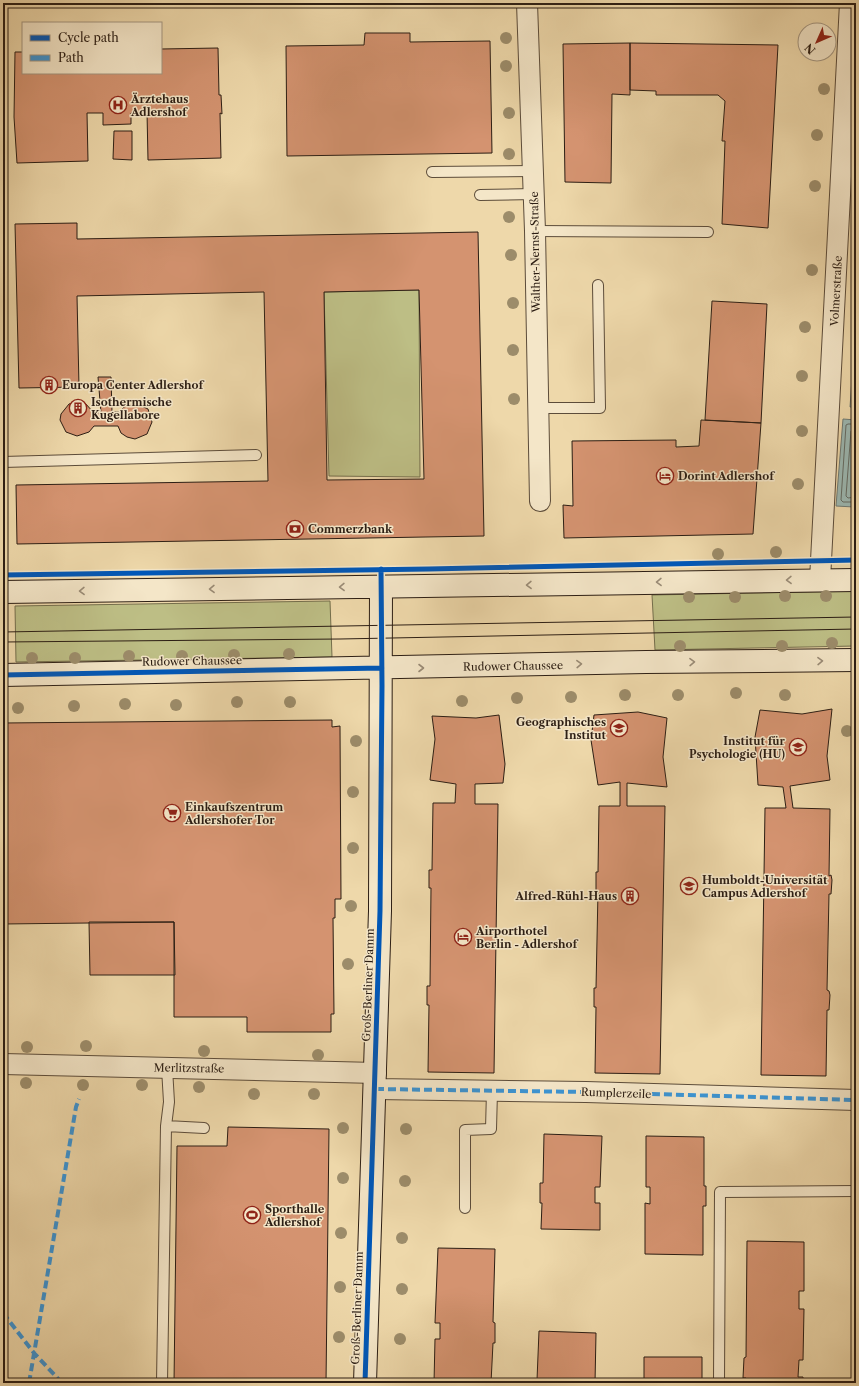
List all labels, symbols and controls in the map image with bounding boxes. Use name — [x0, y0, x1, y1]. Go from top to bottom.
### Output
legend — [22, 22, 162, 74]
north arrow — [797, 22, 837, 62]
text: Cycle path — [58, 30, 119, 45]
text: N — [801, 40, 818, 57]
text: Path — [58, 50, 84, 65]
place label: Ärztehaus Adlershof — [130, 92, 188, 119]
hospital icon: Ärztehaus Adlershof — [108, 95, 128, 115]
street label: Walther-Nernst-Straße — [527, 191, 543, 314]
street label: Volmerstraße — [827, 255, 845, 328]
building icon: Europa Center Adlershof — [39, 375, 59, 395]
place label: Europa Center Adlershof — [62, 378, 204, 392]
place label: Isothermische Kugellabore — [91, 395, 172, 422]
building icon: Isothermische Kugellabore — [68, 398, 88, 418]
hotel icon: Dorint Adlershof — [655, 466, 675, 486]
place label: Dorint Adlershof — [678, 469, 775, 483]
bank icon: Commerzbank — [285, 519, 305, 539]
place label: Commerzbank — [308, 522, 393, 536]
one-way arrow — [786, 576, 792, 585]
one-way arrow — [656, 578, 662, 587]
one-way arrow — [526, 581, 532, 589]
one-way arrow — [339, 583, 345, 592]
one-way arrow — [209, 585, 215, 593]
one-way arrow — [79, 587, 85, 595]
street label: Rudower Chaussee — [142, 653, 242, 669]
one-way arrow — [817, 657, 823, 665]
street label: Rudower Chaussee — [463, 658, 563, 674]
one-way arrow — [689, 658, 695, 666]
one-way arrow — [576, 660, 582, 668]
one-way arrow — [418, 664, 424, 672]
place label: Geographisches Institut — [516, 715, 607, 742]
school or university icon: Geographisches Institut — [609, 718, 629, 738]
place label: Institut für Psychologie (HU) — [689, 734, 786, 761]
school or university icon: Institut für Psychologie (HU) — [788, 737, 808, 757]
place label: Einkaufszentrum Adlershofer Tor — [184, 800, 283, 827]
supermarket icon: Einkaufszentrum Adlershofer Tor — [162, 803, 182, 823]
place label: Humboldt-Universität Campus Adlershof — [702, 873, 828, 900]
school or university icon: Humboldt-Universität Campus Adlershof — [679, 876, 699, 896]
building icon: Alfred-Rühl-Haus — [620, 886, 640, 906]
place label: Alfred-Rühl-Haus — [514, 889, 617, 903]
place label: Airporthotel Berlin - Adlershof — [475, 924, 578, 951]
street label: Groß-Berliner Damm — [359, 927, 377, 1042]
hotel icon: Airporthotel Berlin - Adlershof — [453, 927, 473, 947]
street label: Merlitzstraße — [154, 1060, 224, 1076]
street label: Rumplerzeile — [581, 1085, 651, 1101]
place label: Sporthalle Adlershof — [264, 1202, 325, 1229]
sports icon: Sporthalle Adlershof — [242, 1205, 262, 1225]
street label: Groß-Berliner Damm — [348, 1250, 366, 1365]

